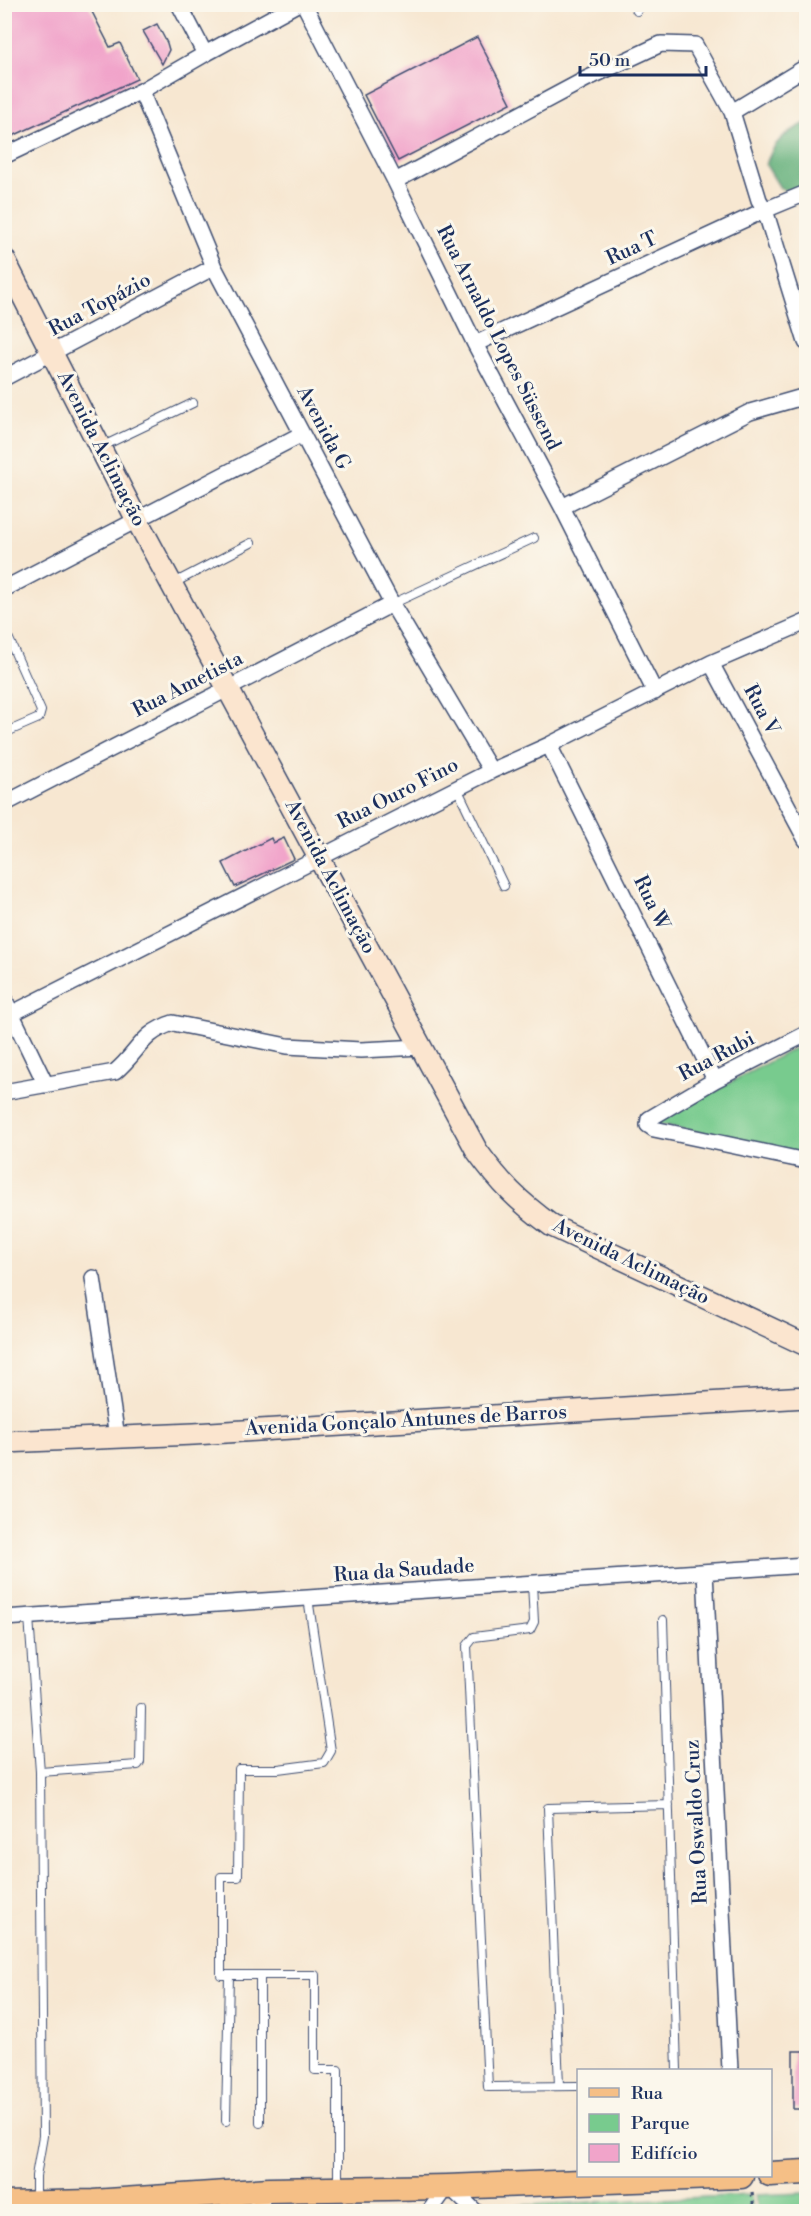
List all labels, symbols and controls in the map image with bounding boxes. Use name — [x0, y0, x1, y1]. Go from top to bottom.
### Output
scale bar — [580, 39, 706, 77]
text: 50 m — [589, 49, 631, 72]
street label: Rua Arnaldo Lopes Süssend — [430, 221, 566, 455]
street label: Rua T — [602, 226, 662, 272]
street label: Rua Topázio — [45, 268, 155, 342]
street label: Avenida Aclimação — [51, 366, 151, 531]
street label: Avenida G — [290, 381, 356, 474]
street label: Rua Ametista — [128, 646, 248, 724]
street label: Rua V — [737, 680, 785, 740]
street label: Rua Ouro Fino — [333, 753, 463, 835]
street label: Avenida Aclimação — [278, 795, 381, 959]
street label: Rua W — [627, 872, 675, 935]
street label: Rua Rubi — [675, 1026, 760, 1087]
street label: Avenida Aclimação — [548, 1213, 713, 1311]
street label: Avenida Gonçalo Antunes de Barros — [243, 1400, 568, 1442]
street label: Rua da Saudade — [333, 1554, 475, 1588]
street label: Rua Oswaldo Cruz — [680, 1739, 714, 1905]
legend — [577, 2069, 772, 2177]
text: Rua — [631, 2082, 664, 2105]
text: Parque — [631, 2112, 690, 2135]
text: Edifício — [631, 2142, 698, 2165]

